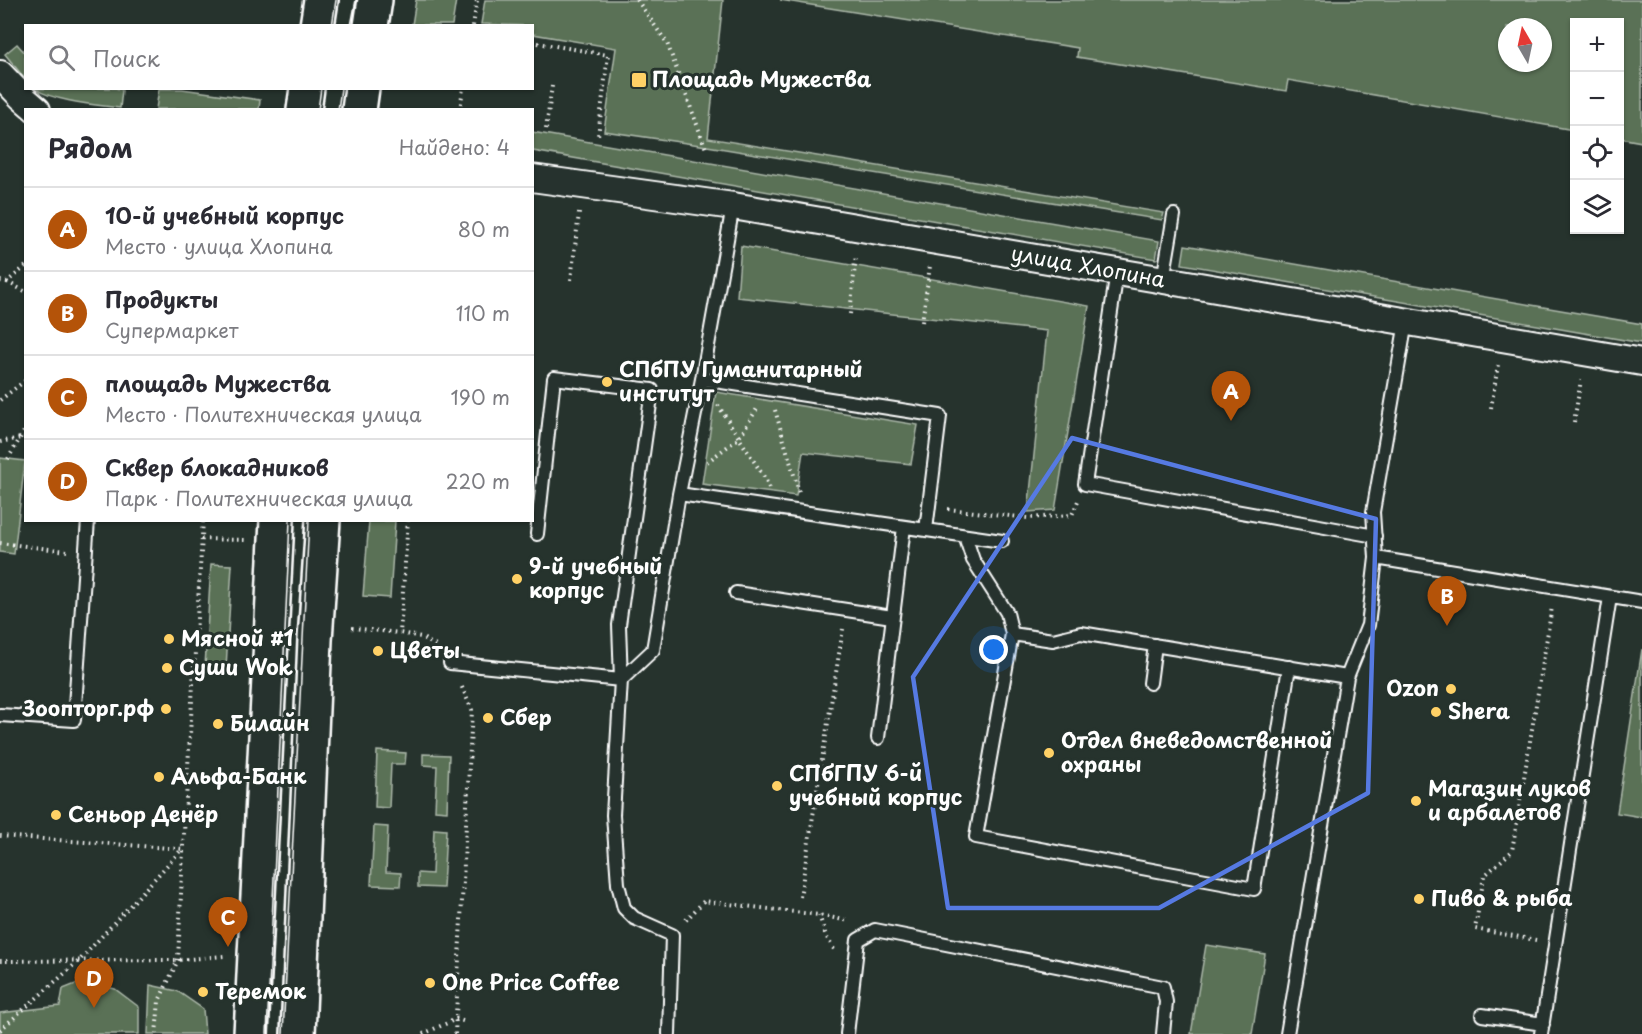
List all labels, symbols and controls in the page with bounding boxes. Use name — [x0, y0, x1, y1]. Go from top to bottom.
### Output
north arrow — [1498, 18, 1552, 72]
map controls — [1570, 18, 1624, 234]
button: + — [1570, 18, 1624, 72]
search box — [24, 24, 534, 90]
icon: search — [45, 41, 78, 74]
text: Поиск — [93, 41, 160, 74]
place label: Площадь Мужества — [652, 62, 872, 94]
marker: Площадь Мужества — [630, 71, 648, 89]
button: − — [1570, 72, 1624, 126]
button: locate — [1570, 126, 1624, 180]
text: Рядом — [48, 128, 133, 167]
text: Найдено: 4 — [399, 132, 510, 162]
button: layers — [1570, 180, 1624, 234]
text: 10-й учебный корпус — [105, 198, 344, 231]
text: A — [60, 214, 75, 244]
text: 80 m — [458, 214, 510, 244]
text: Место · улица Хлопина — [105, 231, 333, 261]
street label: улица Хлопина — [1009, 236, 1169, 294]
text: Продукты — [105, 282, 218, 315]
text: B — [61, 298, 74, 328]
text: 110 m — [456, 298, 510, 328]
text: Супермаркет — [105, 315, 238, 345]
place label: СПбПУ Гуманитарный институт — [619, 352, 863, 408]
text: площадь Мужества — [105, 366, 331, 399]
pin: A — [1212, 372, 1250, 421]
marker: СПбПУ Гуманитарный институт — [600, 375, 614, 389]
text: C — [60, 382, 75, 412]
text: 190 m — [451, 382, 510, 412]
text: Место · Политехническая улица — [105, 399, 421, 429]
text: Сквер блокадников — [105, 450, 329, 483]
text: D — [60, 466, 75, 496]
text: 220 m — [446, 466, 510, 496]
text: Парк · Политехническая улица — [105, 483, 413, 513]
place label: 9-й учебный корпус — [529, 549, 662, 605]
marker: 9-й учебный корпус — [510, 572, 524, 586]
pin: B — [1428, 576, 1466, 626]
place label: Мясной #1 — [181, 621, 294, 653]
marker: Мясной #1 — [162, 632, 176, 646]
place label: Цветы — [390, 633, 460, 665]
your location — [979, 635, 1008, 664]
marker: Цветы — [371, 644, 385, 658]
place label: Суши Wok — [179, 650, 294, 682]
marker: Суши Wok — [160, 661, 174, 675]
place label: Ozon — [1386, 671, 1439, 703]
marker: Ozon — [1444, 682, 1458, 696]
place label: Зоопторг.рф — [22, 691, 154, 723]
place label: Shera — [1448, 694, 1511, 726]
place label: Сбер — [500, 700, 552, 732]
marker: Зоопторг.рф — [159, 702, 173, 716]
marker: Shera — [1429, 705, 1443, 719]
place label: Билайн — [230, 706, 310, 738]
marker: Сбер — [481, 711, 495, 725]
marker: Билайн — [211, 717, 225, 731]
place label: Отдел вневедомственной охраны — [1061, 723, 1332, 779]
marker: Отдел вневедомственной охраны — [1042, 746, 1056, 760]
place label: СПбГПУ 6-й учебный корпус — [789, 756, 962, 812]
place label: Альфа-Банк — [171, 759, 307, 791]
marker: Альфа-Банк — [152, 770, 166, 784]
place label: Магазин луков и арбалетов — [1428, 771, 1591, 827]
marker: СПбГПУ 6-й учебный корпус — [770, 779, 784, 793]
marker: Магазин луков и арбалетов — [1409, 794, 1423, 808]
place label: Сеньор Денёр — [68, 797, 218, 829]
marker: Сеньор Денёр — [49, 808, 63, 822]
place label: Пиво & рыба — [1431, 881, 1573, 913]
marker: Пиво & рыба — [1412, 892, 1426, 906]
pin: C — [208, 898, 248, 947]
pin: D — [74, 958, 113, 1008]
place label: One Price Coffee — [442, 965, 620, 997]
place label: Теремок — [215, 974, 307, 1006]
marker: One Price Coffee — [423, 976, 437, 990]
marker: Теремок — [196, 985, 210, 999]

